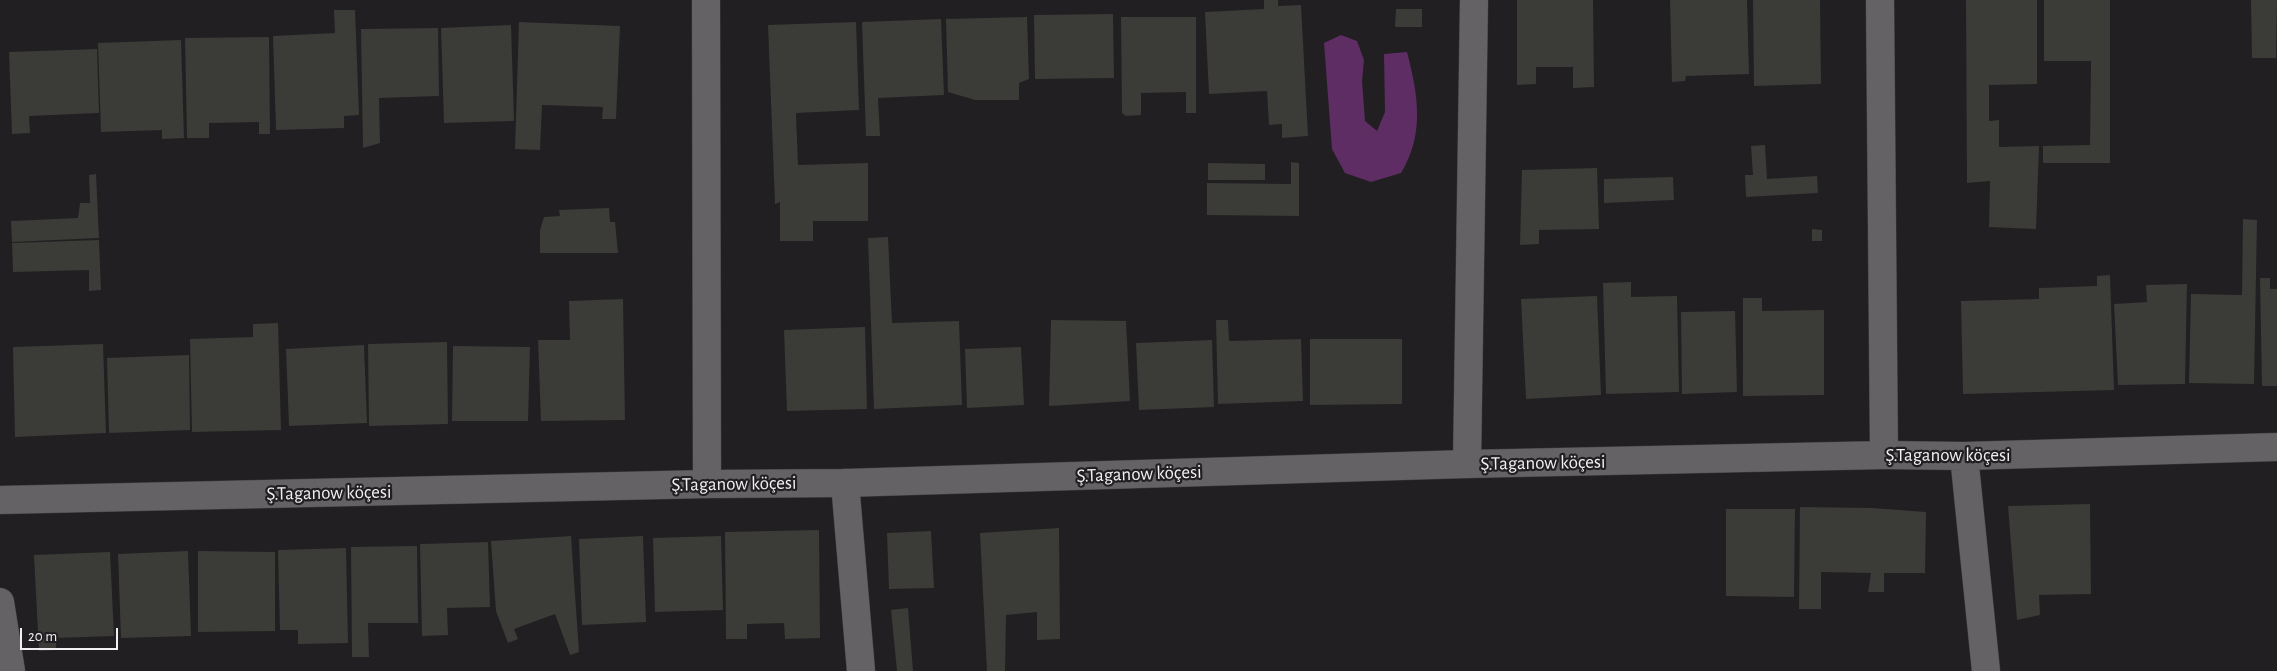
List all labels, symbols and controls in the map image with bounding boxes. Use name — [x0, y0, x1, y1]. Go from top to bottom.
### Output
street label: Ş.Taganow köçesi — [1885, 444, 2011, 466]
street label: Ş.Taganow köçesi — [1480, 451, 1606, 475]
street label: Ş.Taganow köçesi — [1076, 460, 1202, 488]
street label: Ş.Taganow köçesi — [671, 472, 797, 496]
street label: Ş.Taganow köçesi — [266, 481, 392, 505]
scale bar — [22, 618, 120, 650]
text: 20 m — [28, 629, 57, 644]

